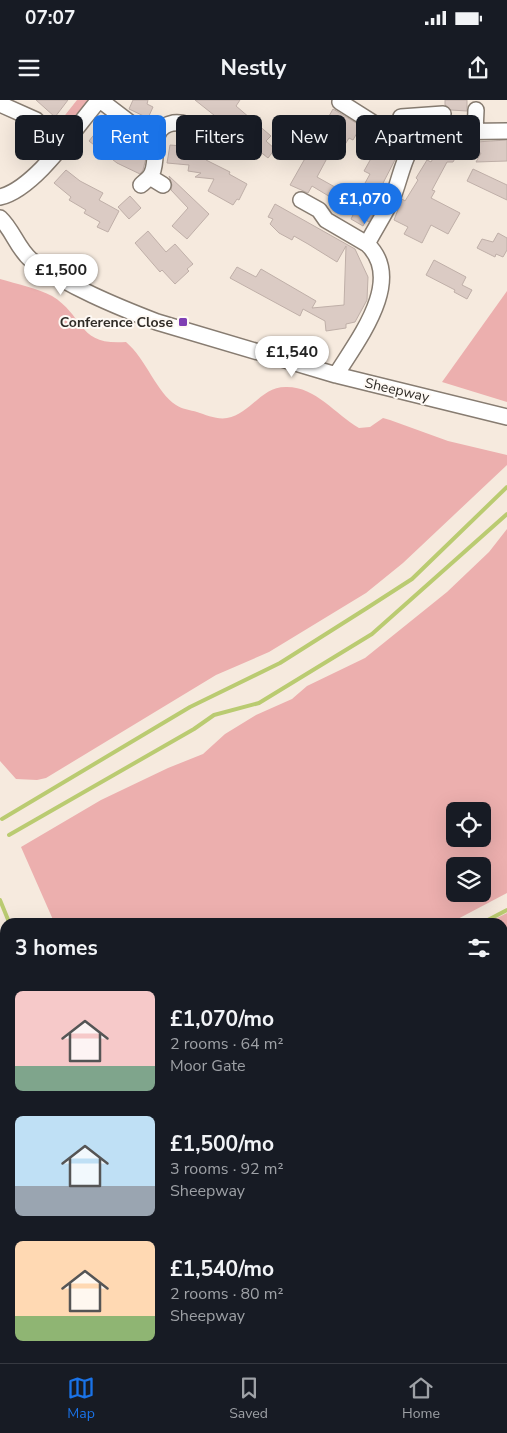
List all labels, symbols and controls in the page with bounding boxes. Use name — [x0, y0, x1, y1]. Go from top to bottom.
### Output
text: 07:07 — [25, 5, 75, 31]
text: Nestly — [221, 53, 286, 83]
icon: menu — [15, 54, 43, 82]
icon: share — [464, 54, 492, 82]
chip: Buy — [15, 115, 83, 160]
chip: Rent — [93, 115, 166, 160]
chip: Filters — [176, 115, 262, 160]
chip: New — [272, 115, 346, 160]
chip: Apartment — [356, 115, 480, 160]
pin: £1,070 — [324, 182, 406, 225]
text: £1,070 — [339, 188, 391, 210]
pin: £1,500 — [20, 254, 102, 296]
text: £1,500 — [35, 259, 87, 281]
place label: Conference Close — [60, 313, 173, 332]
marker: Conference Close — [177, 316, 189, 328]
pin: £1,540 — [251, 336, 333, 378]
text: £1,540 — [266, 341, 318, 363]
street label: Sheepway — [363, 373, 432, 407]
map controls — [446, 802, 491, 902]
button: locate — [446, 802, 491, 847]
button: layers — [446, 857, 491, 902]
text: 3 homes — [15, 934, 98, 962]
icon: filters — [465, 934, 493, 962]
text: £1,070/mo — [170, 1005, 274, 1033]
icon: home — [55, 1011, 115, 1071]
text: 2 rooms · 64 m² — [170, 1033, 283, 1055]
text: Moor Gate — [170, 1055, 245, 1077]
text: £1,500/mo — [170, 1130, 274, 1158]
icon: home — [55, 1136, 115, 1196]
text: 3 rooms · 92 m² — [170, 1158, 283, 1180]
text: Sheepway — [170, 1180, 245, 1202]
text: £1,540/mo — [170, 1255, 274, 1283]
icon: home — [55, 1261, 115, 1321]
text: 2 rooms · 80 m² — [170, 1283, 283, 1305]
text: Sheepway — [170, 1305, 245, 1327]
tab: Map — [67, 1374, 95, 1423]
tab: Saved — [229, 1374, 268, 1423]
tab: Home — [402, 1374, 440, 1423]

